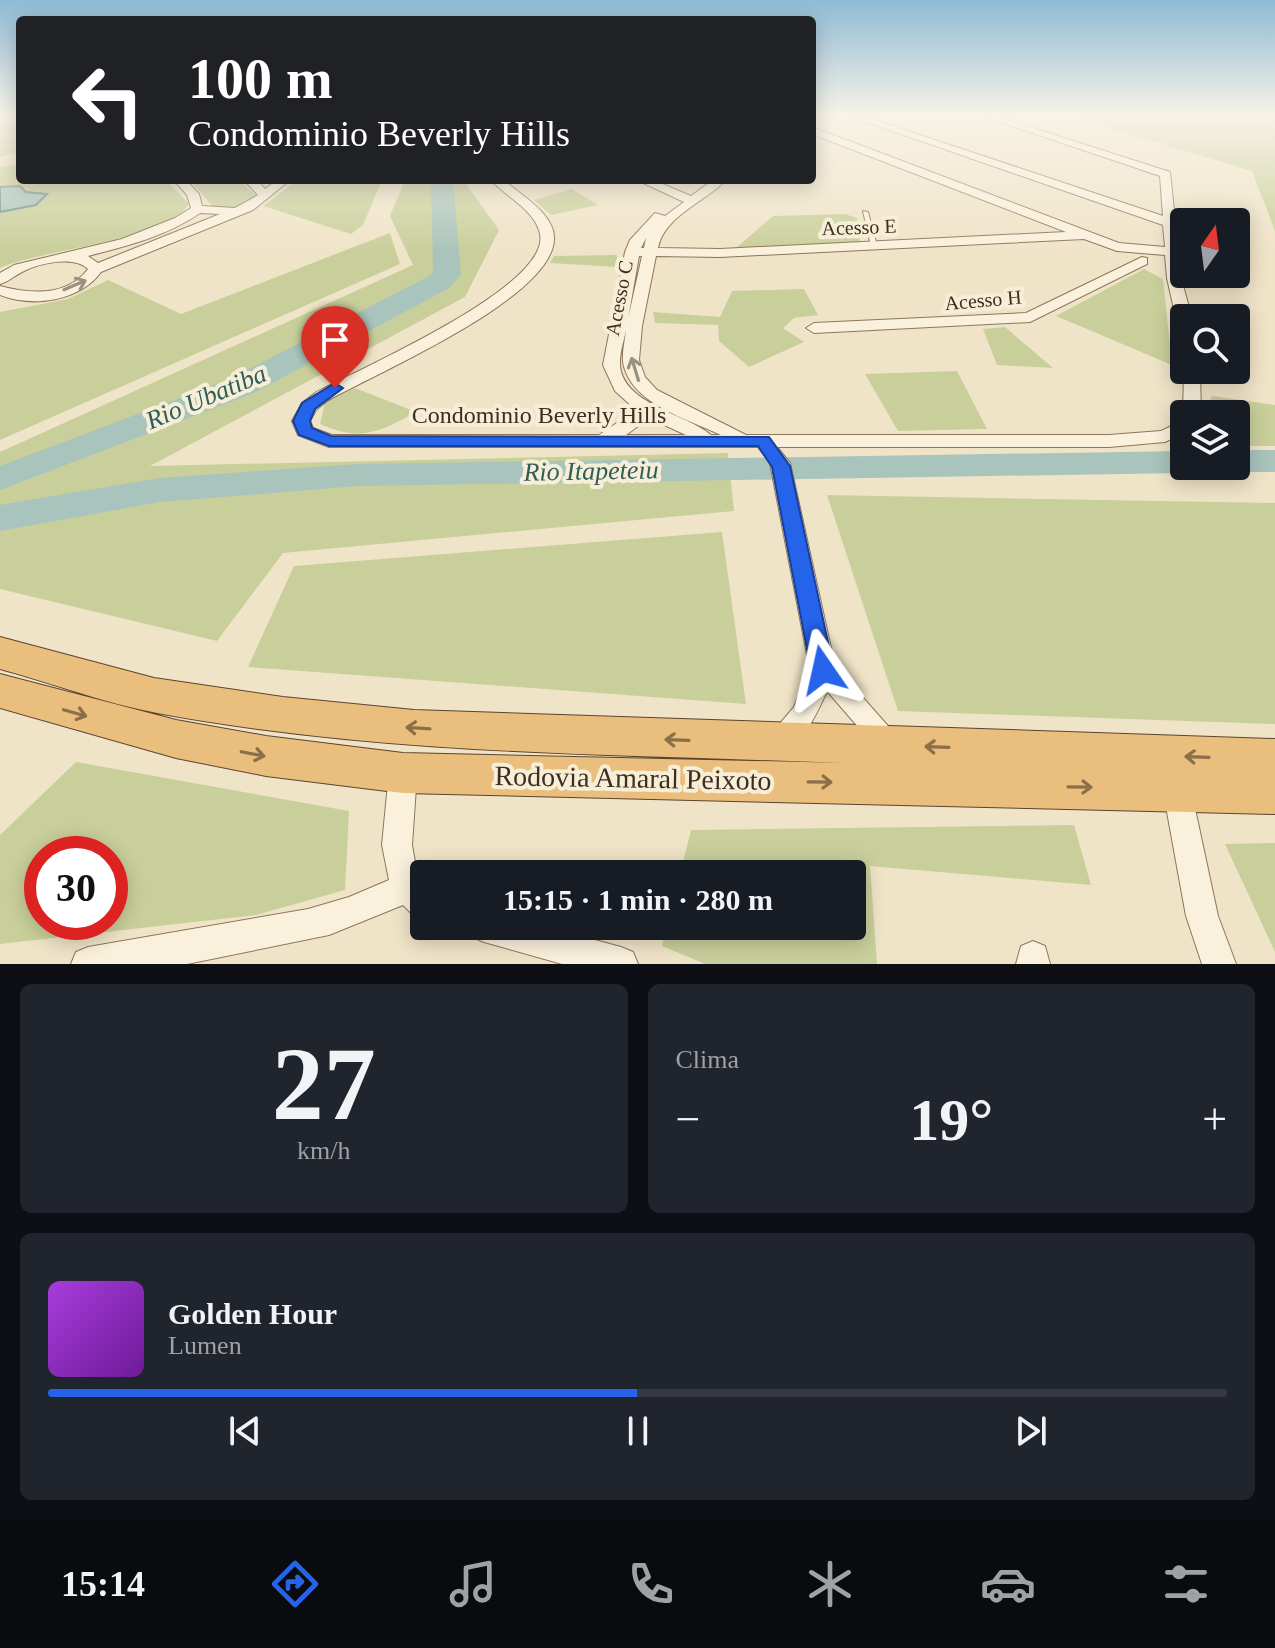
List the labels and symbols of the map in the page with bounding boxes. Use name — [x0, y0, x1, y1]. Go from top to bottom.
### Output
north arrow — [1170, 208, 1250, 288]
street label: Acesso E — [821, 215, 897, 239]
street label: Acesso C — [601, 259, 637, 337]
one-way arrow — [62, 277, 87, 292]
street label: Acesso H — [944, 286, 1022, 314]
pin — [301, 306, 369, 388]
one-way arrow — [627, 357, 642, 383]
water label: Rio Ubatiba — [141, 359, 271, 436]
street label: Condominio Beverly Hills — [412, 402, 666, 428]
water label: Rio Itapeteiu — [522, 455, 659, 487]
position arrow — [781, 628, 865, 712]
one-way arrow — [62, 707, 87, 721]
one-way arrow — [405, 720, 432, 735]
one-way arrow — [664, 732, 691, 747]
one-way arrow — [924, 740, 951, 755]
one-way arrow — [240, 747, 265, 762]
one-way arrow — [1184, 749, 1211, 764]
street label: Rodovia Amaral Peixoto — [494, 760, 772, 796]
one-way arrow — [806, 774, 833, 790]
one-way arrow — [1066, 780, 1093, 795]
speed limit sign: 30 — [24, 836, 128, 940]

